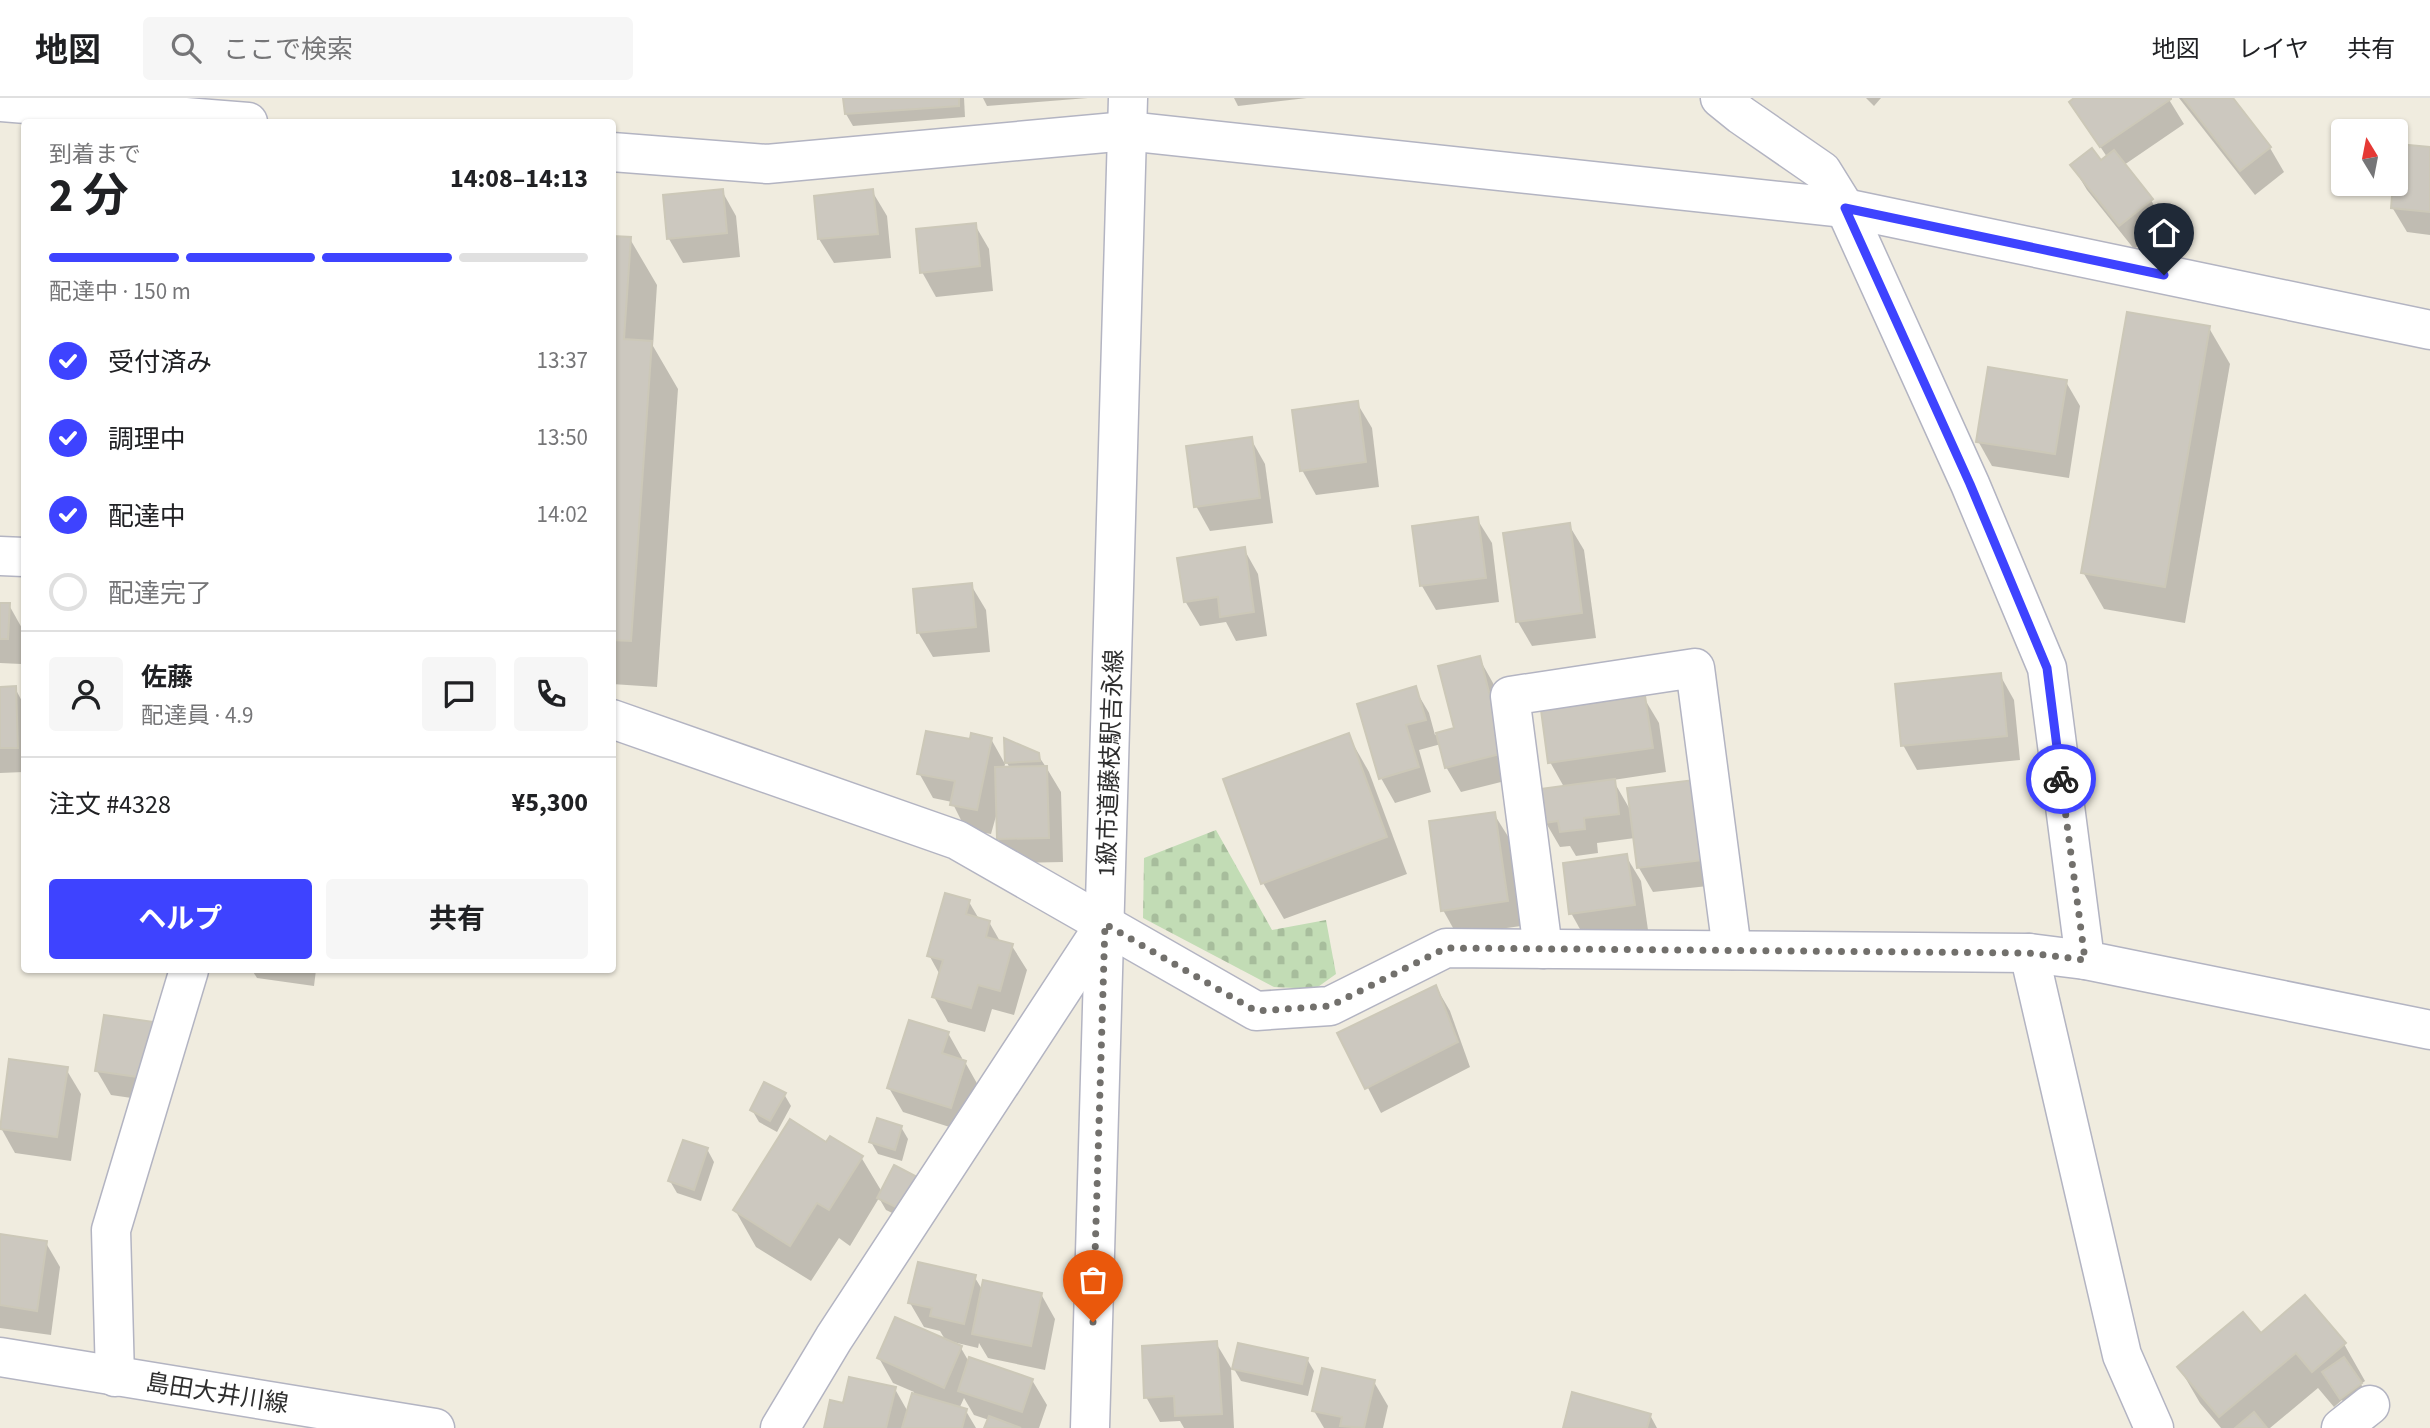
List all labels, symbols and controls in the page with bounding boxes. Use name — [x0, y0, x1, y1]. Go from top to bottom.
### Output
search box — [143, 17, 633, 80]
text: 地図 — [35, 27, 101, 74]
icon: search — [167, 29, 205, 67]
text: ここで検索 — [223, 31, 353, 68]
text: 地図 — [2152, 32, 2200, 67]
text: レイヤ — [2238, 32, 2309, 67]
text: 共有 — [2347, 32, 2395, 67]
north arrow — [2331, 119, 2408, 196]
map controls — [2331, 119, 2408, 196]
text: 到着まで — [49, 138, 141, 171]
text: 14:08–14:13 — [450, 160, 588, 197]
text: 2 分 — [49, 164, 129, 229]
pin — [2134, 203, 2194, 275]
icon: home — [2145, 214, 2183, 252]
text: 配達中 · 150 m — [49, 275, 191, 308]
icon: check — [49, 342, 87, 380]
text: 受付済み — [108, 344, 212, 381]
text: 13:37 — [537, 344, 588, 377]
icon: check — [49, 419, 87, 457]
text: 調理中 — [108, 421, 186, 458]
text: 13:50 — [537, 421, 588, 454]
icon: check — [49, 496, 87, 534]
text: 配達中 — [108, 498, 186, 535]
text: 14:02 — [537, 498, 588, 531]
text: 配達完了 — [108, 575, 212, 612]
street label: 1級市道藤枝駅吉永線 — [1089, 649, 1132, 878]
button: person — [49, 657, 123, 731]
button: chat — [422, 657, 496, 731]
button: phone — [514, 657, 588, 731]
text: 佐藤 — [141, 659, 193, 696]
text: 配達員 · 4.9 — [141, 699, 254, 732]
courier — [2026, 744, 2096, 814]
icon: bike — [2042, 760, 2080, 798]
text: ¥5,300 — [512, 784, 588, 821]
text: 注文 #4328 — [49, 786, 171, 823]
button: ヘルプ — [49, 879, 312, 959]
button: 共有 — [326, 879, 588, 959]
pin — [1063, 1250, 1123, 1322]
icon: bag — [1074, 1261, 1112, 1299]
street label: 島田大井川線 — [143, 1365, 291, 1422]

